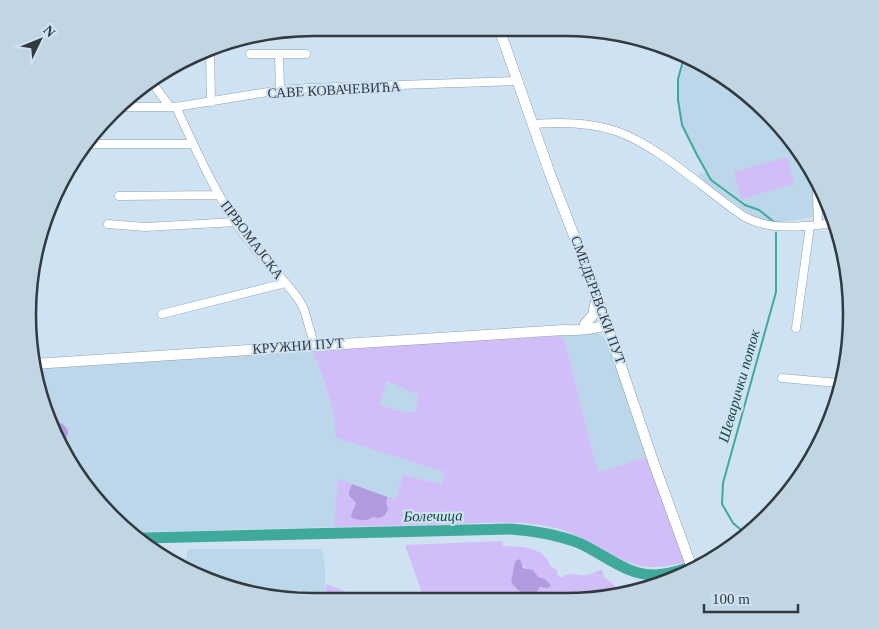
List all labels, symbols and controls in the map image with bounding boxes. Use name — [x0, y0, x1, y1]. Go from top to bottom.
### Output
north arrow — [15, 15, 65, 65]
text: N — [40, 23, 58, 40]
street label: САВЕ КОВАЧЕВИЋА — [267, 79, 402, 101]
street label: ПРВОМАЈСКА — [218, 198, 287, 283]
street label: СМЕДЕРЕВСКИ ПУТ — [568, 234, 628, 366]
water label: Шеварички поток — [715, 327, 763, 445]
street label: КРУЖНИ ПУТ — [252, 335, 345, 357]
water label: Болечица — [402, 507, 463, 525]
scale bar — [704, 582, 798, 614]
text: 100 m — [712, 591, 750, 607]

